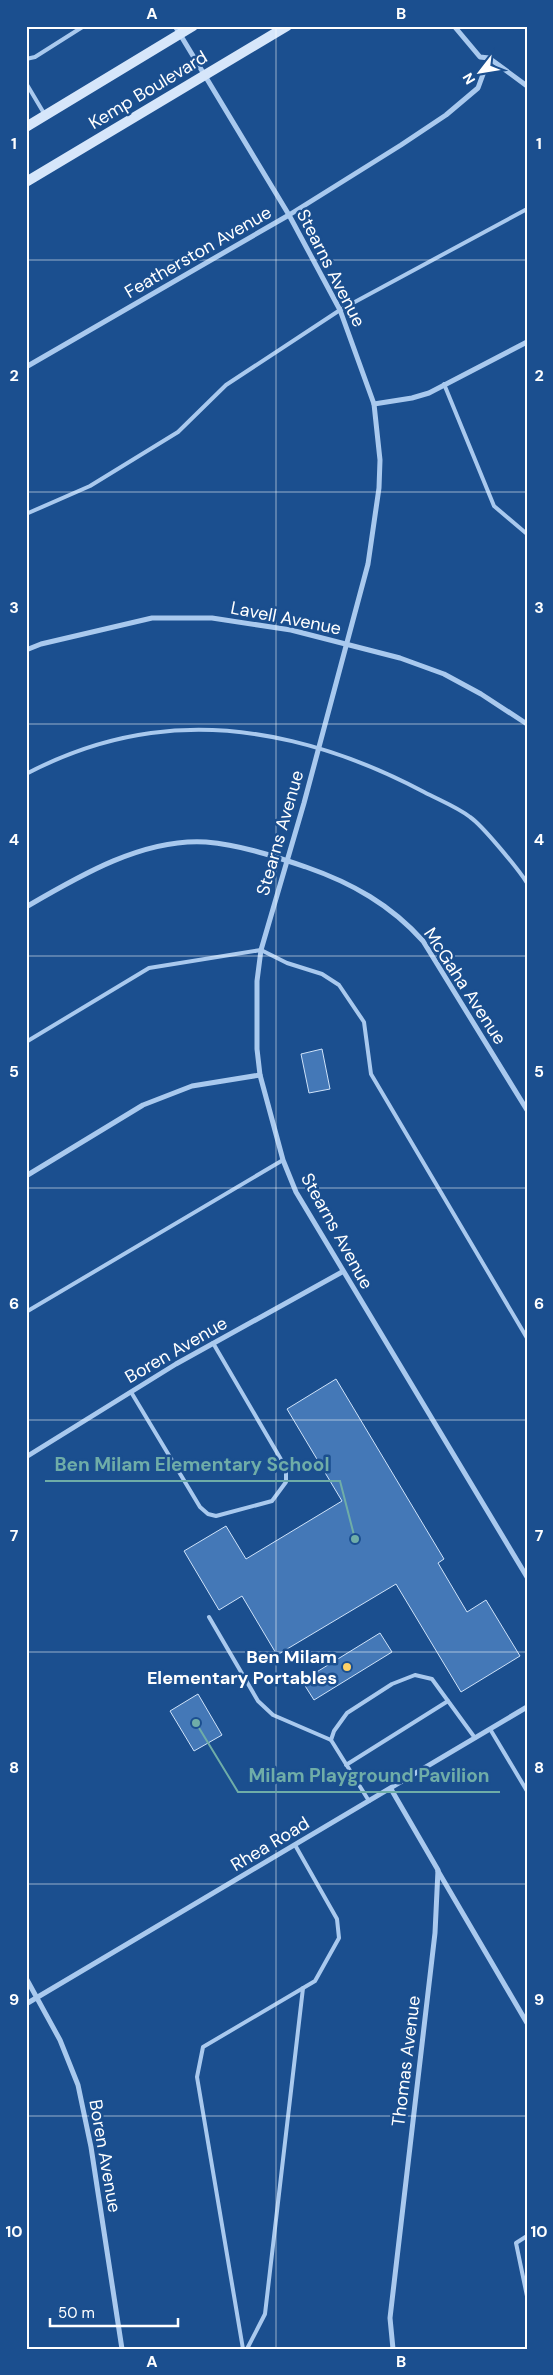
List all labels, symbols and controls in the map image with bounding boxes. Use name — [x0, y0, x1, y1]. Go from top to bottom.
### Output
text: A — [146, 3, 158, 24]
text: B — [396, 3, 406, 24]
street label: Kemp Boulevard — [84, 45, 212, 135]
north arrow — [456, 48, 506, 98]
text: N — [459, 70, 479, 88]
text: 1 — [11, 133, 17, 154]
text: 1 — [536, 133, 542, 154]
street label: Featherston Avenue — [120, 200, 276, 304]
street label: Stearns Avenue — [291, 205, 371, 331]
text: 2 — [9, 365, 19, 386]
text: 2 — [534, 365, 544, 386]
street label: Lavell Avenue — [229, 596, 343, 640]
text: 3 — [9, 597, 19, 618]
text: 3 — [534, 597, 544, 618]
street label: Stearns Avenue — [251, 768, 309, 898]
text: 4 — [9, 829, 19, 850]
text: 4 — [534, 829, 544, 850]
street label: McGaha Avenue — [418, 923, 512, 1049]
text: 5 — [9, 1061, 19, 1082]
text: 5 — [534, 1061, 544, 1082]
street label: Stearns Avenue — [295, 1169, 379, 1293]
text: 6 — [9, 1293, 19, 1314]
text: 6 — [534, 1293, 544, 1314]
street label: Boren Avenue — [120, 1311, 232, 1389]
callout: Ben Milam Elementary School — [45, 1447, 340, 1481]
text: Ben Milam Elementary School — [54, 1452, 330, 1477]
text: 7 — [10, 1525, 19, 1546]
text: 7 — [535, 1525, 544, 1546]
place label: Ben Milam Elementary Portables — [147, 1645, 337, 1690]
marker: Ben Milam Elementary Portables — [341, 1661, 353, 1673]
text: 8 — [9, 1757, 19, 1778]
text: 8 — [534, 1757, 544, 1778]
callout: Milam Playground Pavilion — [238, 1758, 500, 1792]
text: Milam Playground Pavilion — [248, 1763, 490, 1788]
street label: Rhea Road — [226, 1811, 314, 1877]
text: 9 — [9, 1989, 19, 2010]
text: 9 — [534, 1989, 544, 2010]
street label: Thomas Avenue — [386, 1994, 426, 2128]
street label: Boren Avenue — [83, 2098, 127, 2214]
text: 10 — [5, 2221, 23, 2242]
text: 10 — [530, 2221, 548, 2242]
scale bar — [50, 2295, 178, 2327]
text: 50 m — [58, 2303, 95, 2323]
text: A — [146, 2351, 158, 2372]
text: B — [396, 2351, 406, 2372]

